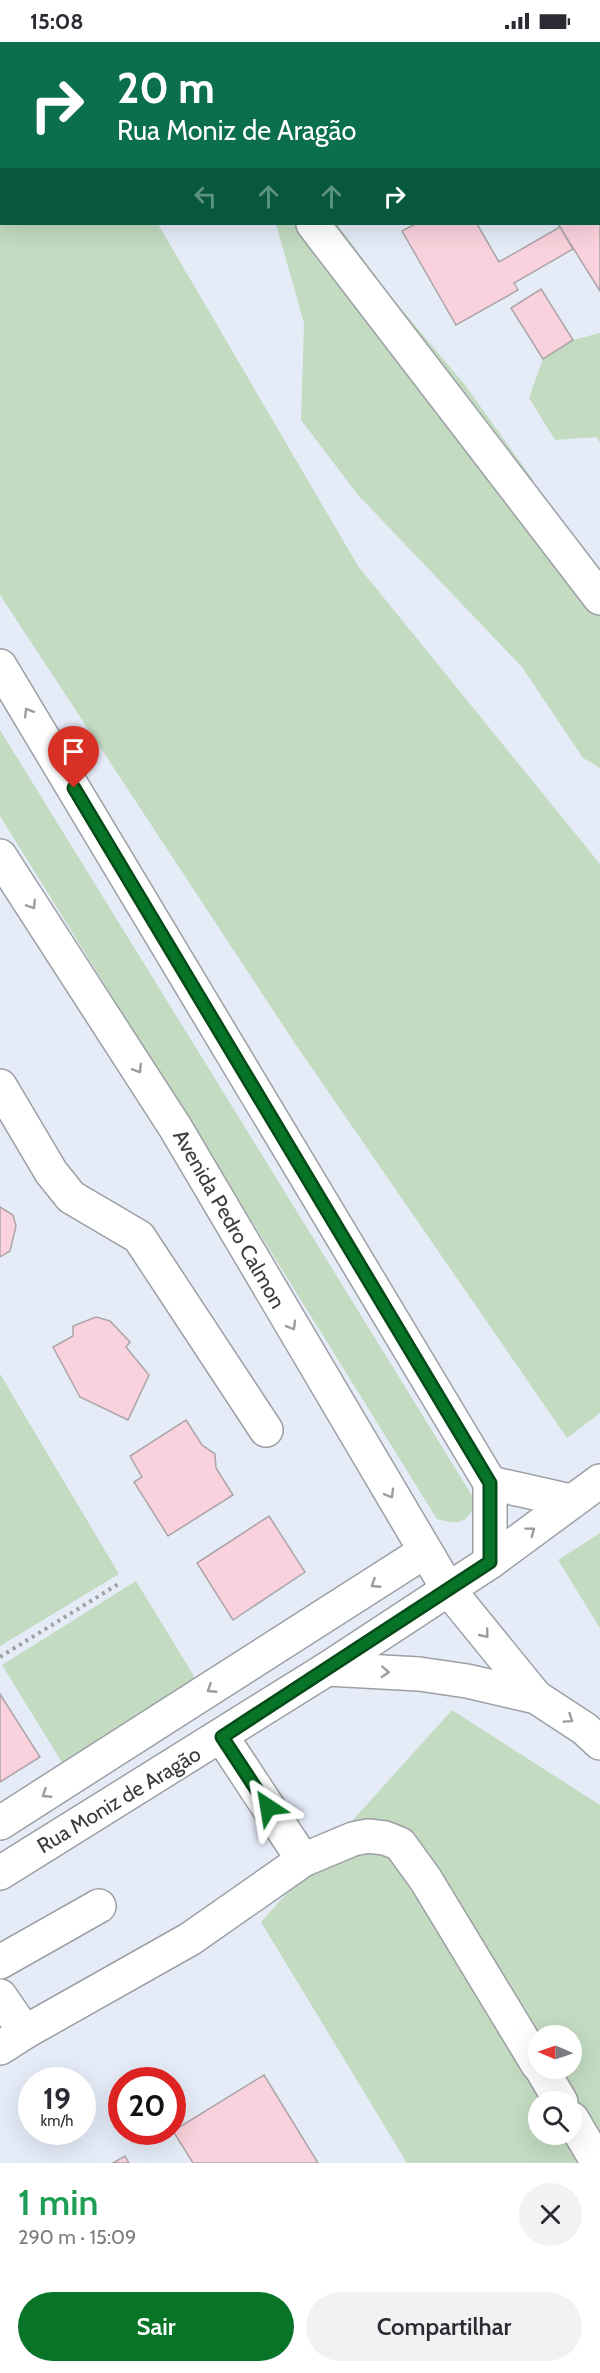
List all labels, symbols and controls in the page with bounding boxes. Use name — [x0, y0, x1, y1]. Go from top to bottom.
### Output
text: 15:08 — [30, 8, 84, 35]
text: 20 m — [117, 62, 215, 114]
icon: right — [18, 66, 96, 144]
text: Rua Moniz de Aragão — [117, 114, 356, 147]
icon: left — [189, 180, 222, 213]
icon: ahead — [252, 180, 285, 213]
icon: ahead — [315, 180, 348, 213]
icon: right — [378, 180, 411, 213]
one-way arrow — [24, 708, 35, 718]
pin — [48, 726, 99, 788]
icon: arrive — [57, 735, 90, 768]
one-way arrow — [24, 899, 36, 909]
one-way arrow — [130, 1063, 142, 1073]
street label: Avenida Pedro Calmon — [168, 1125, 291, 1313]
one-way arrow — [285, 1320, 296, 1330]
one-way arrow — [383, 1488, 395, 1499]
one-way arrow — [524, 1528, 535, 1539]
one-way arrow — [371, 1576, 381, 1588]
one-way arrow — [478, 1628, 489, 1639]
one-way arrow — [381, 1666, 390, 1679]
one-way arrow — [206, 1681, 217, 1692]
one-way arrow — [562, 1712, 573, 1723]
street label: Rua Moniz de Aragão — [33, 1741, 205, 1858]
position arrow — [236, 1775, 300, 1839]
one-way arrow — [42, 1786, 52, 1798]
north arrow — [528, 2025, 582, 2079]
map controls — [528, 2025, 582, 2145]
speed limit sign: 20 — [108, 2067, 186, 2145]
text: 19 — [43, 2080, 71, 2117]
button: search — [528, 2091, 582, 2145]
text: km/h — [41, 2112, 73, 2130]
text: 1 min — [18, 2180, 98, 2224]
button: close — [519, 2183, 582, 2246]
text: 290 m · 15:09 — [18, 2225, 136, 2249]
button: Sair — [18, 2292, 294, 2361]
button: Compartilhar — [306, 2292, 582, 2361]

